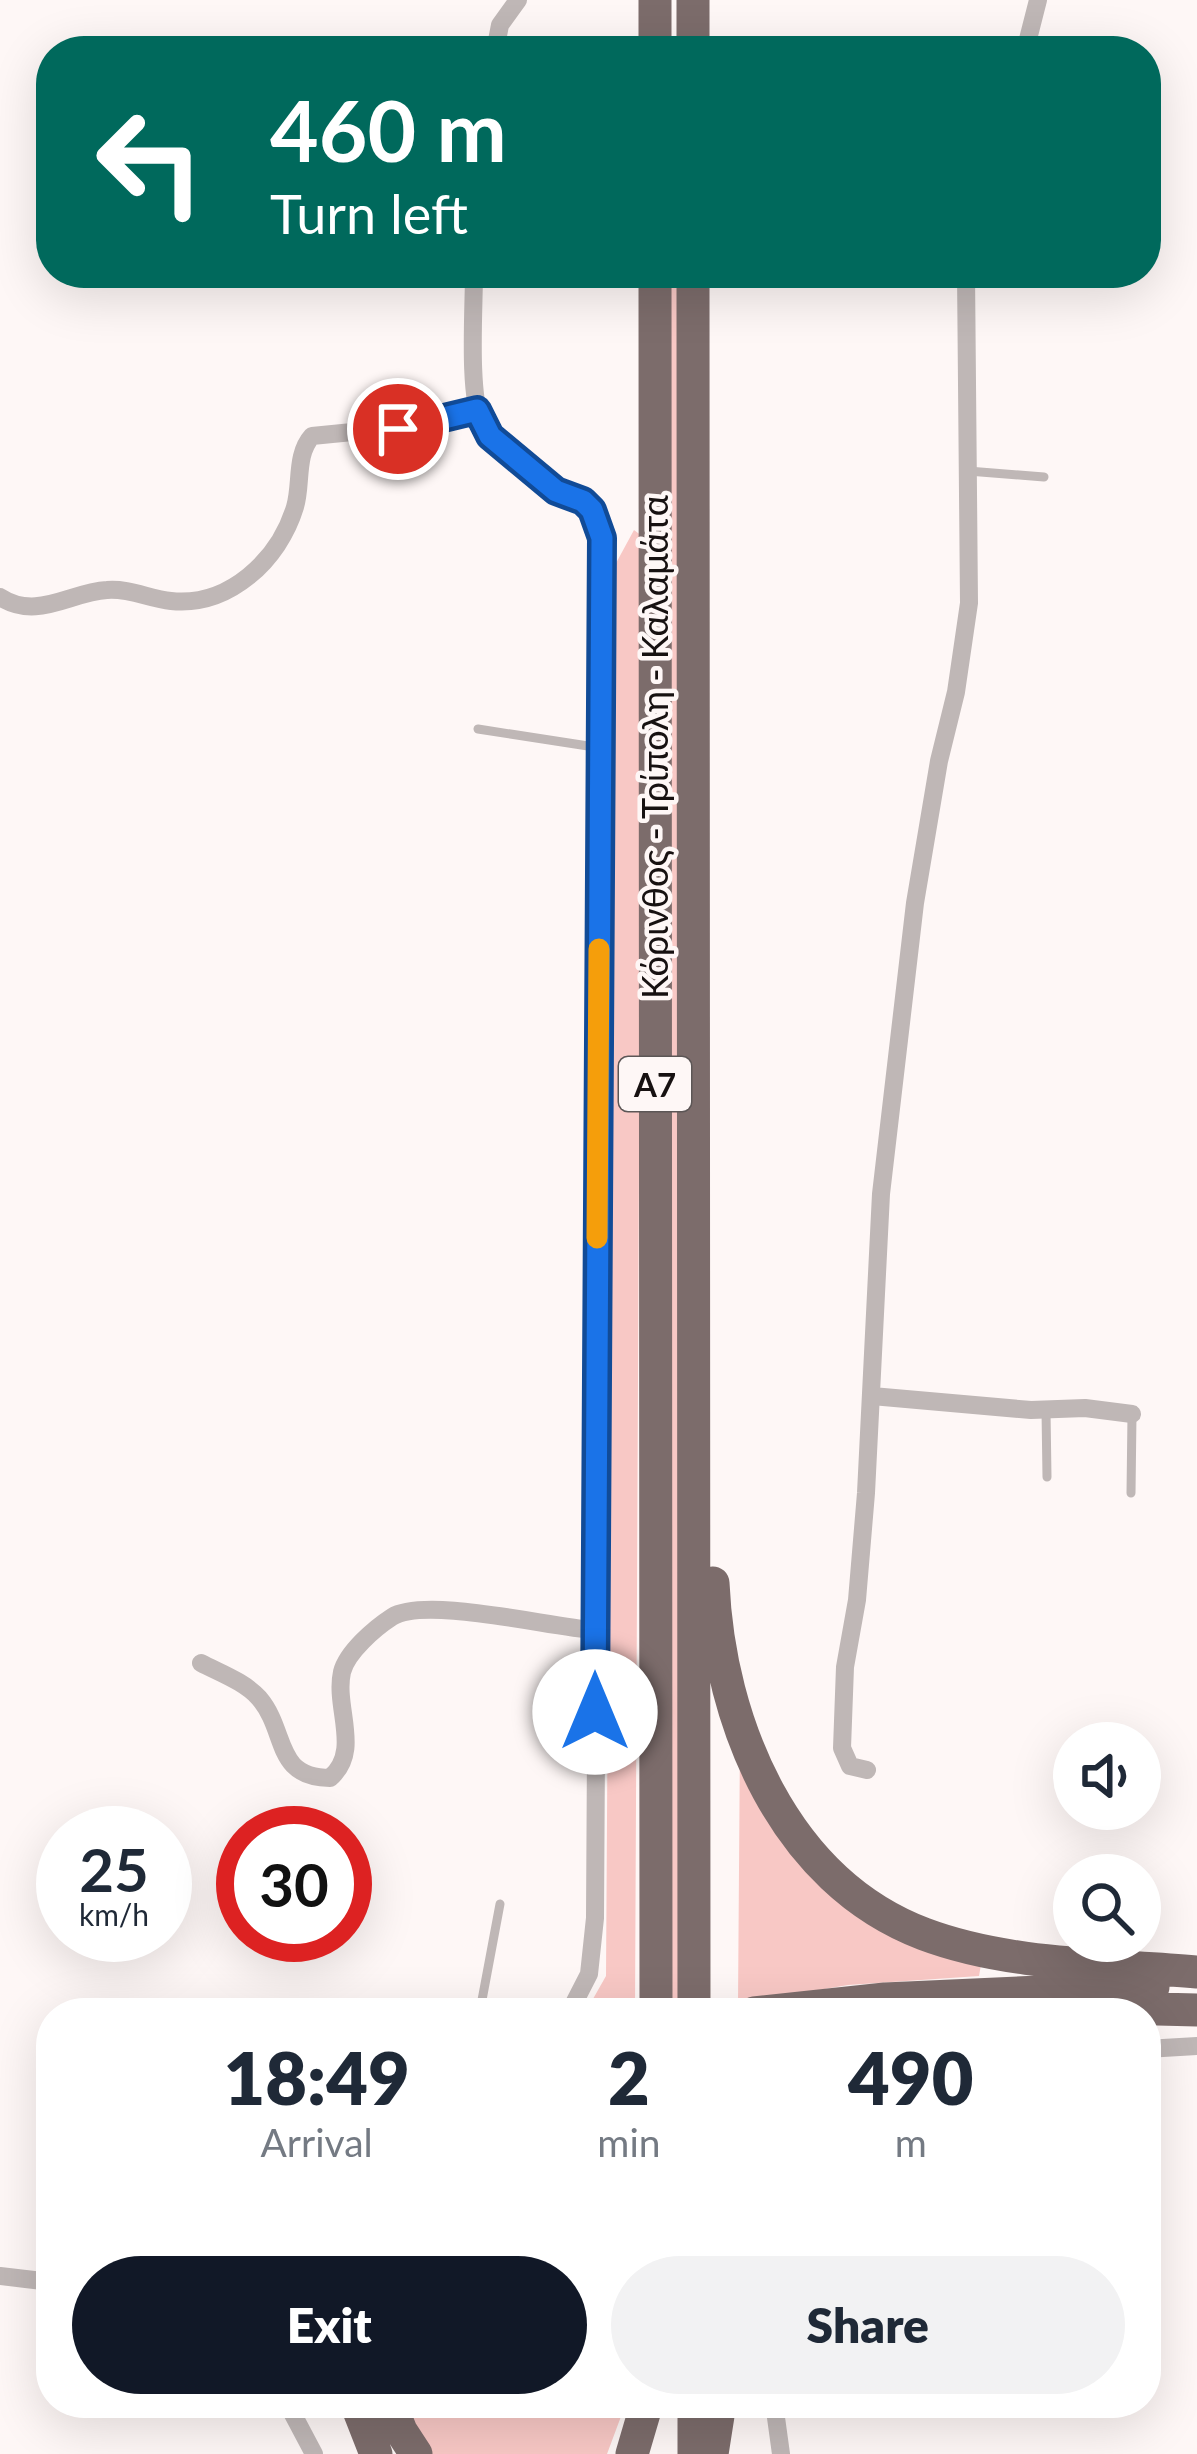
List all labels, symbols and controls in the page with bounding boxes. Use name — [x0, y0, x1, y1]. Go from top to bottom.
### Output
text: 460 m — [270, 79, 507, 180]
icon: left — [72, 84, 228, 240]
text: Turn left — [270, 181, 468, 246]
pin — [347, 378, 449, 480]
icon: arrive — [365, 396, 431, 462]
street label: Κόρινθος - Τρίπολη - Καλαμάτα — [632, 494, 676, 999]
road number: Α7 — [619, 1057, 691, 1111]
position arrow — [532, 1649, 658, 1775]
map controls — [1053, 1722, 1161, 1962]
button: sound — [1053, 1722, 1161, 1830]
speed limit sign: 30 — [216, 1806, 372, 1962]
text: 25 — [79, 1833, 149, 1905]
button: search — [1053, 1854, 1161, 1962]
text: km/h — [79, 1896, 149, 1932]
text: 18:49 — [224, 2034, 410, 2120]
text: 2 — [608, 2034, 650, 2120]
text: 490 — [848, 2034, 973, 2120]
text: Arrival — [260, 2119, 373, 2165]
text: min — [597, 2119, 661, 2165]
text: m — [895, 2119, 927, 2165]
button: Exit — [72, 2256, 587, 2394]
button: Share — [611, 2256, 1125, 2394]

